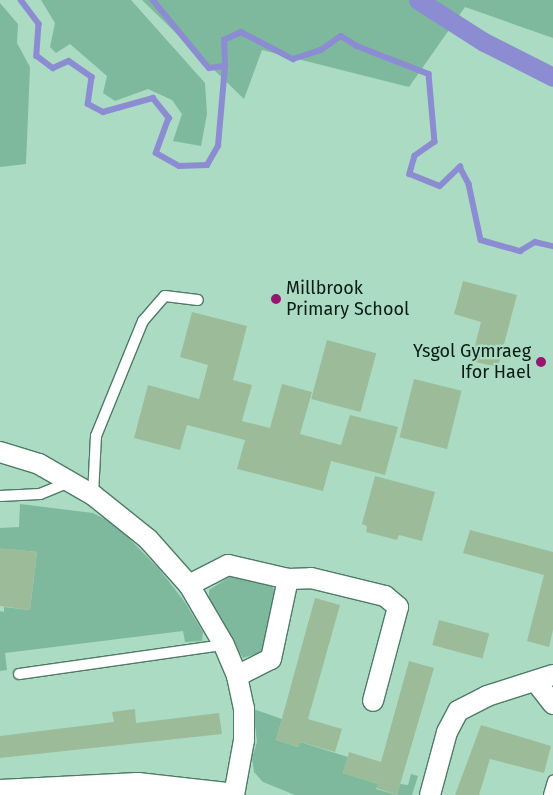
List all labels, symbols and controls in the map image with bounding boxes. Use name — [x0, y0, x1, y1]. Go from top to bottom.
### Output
place label: Millbrook Primary School — [286, 278, 409, 320]
marker: Millbrook Primary School — [270, 293, 282, 305]
place label: Ysgol Gymraeg Ifor Hael — [413, 341, 531, 384]
marker: Ysgol Gymraeg Ifor Hael — [535, 356, 547, 368]

